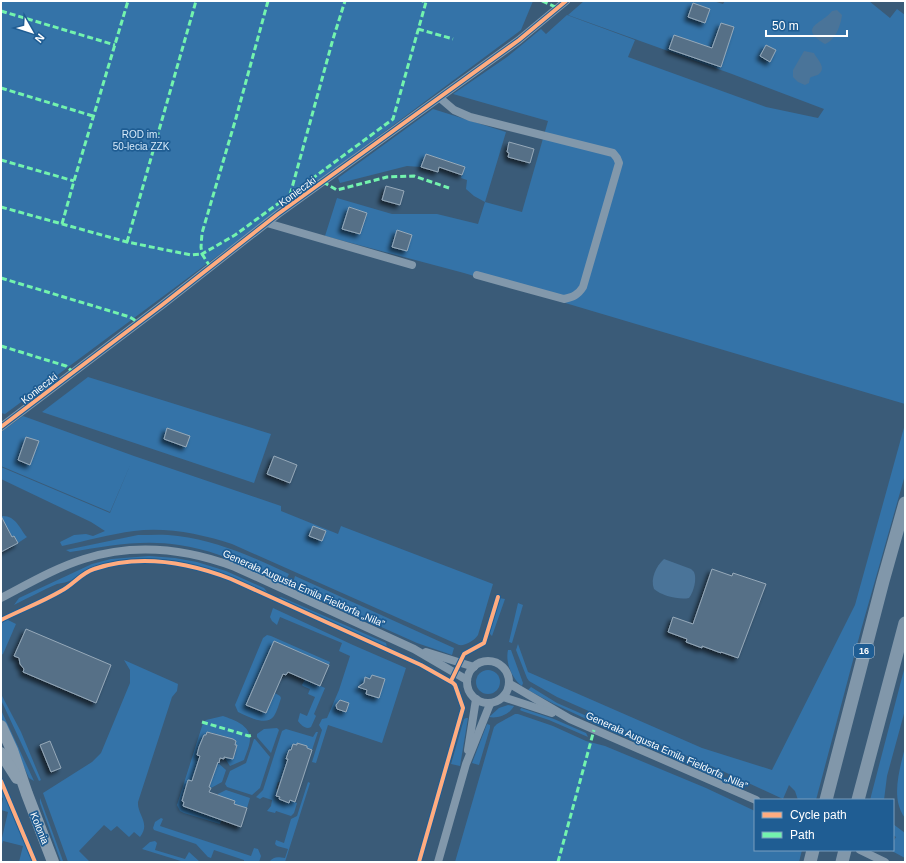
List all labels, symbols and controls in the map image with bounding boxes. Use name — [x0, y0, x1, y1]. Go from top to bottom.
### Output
north arrow — [12, 12, 52, 52]
scale bar — [766, 12, 847, 38]
text: 50 m — [772, 19, 799, 33]
text: N — [33, 31, 47, 45]
park label: ROD im. 50-lecia ZZK — [113, 129, 170, 152]
street label: Konieczki — [277, 174, 318, 208]
street label: Konieczki — [19, 371, 60, 406]
street label: Generała Augusta Emila Fieldorfa „Nila” — [221, 548, 387, 629]
road number: 16 — [854, 644, 874, 658]
street label: Generała Augusta Emila Fieldorfa „Nila” — [584, 710, 750, 791]
legend — [754, 799, 894, 851]
text: Cycle path — [790, 808, 847, 822]
street label: Kolonia — [28, 811, 51, 846]
text: Path — [790, 828, 815, 842]

